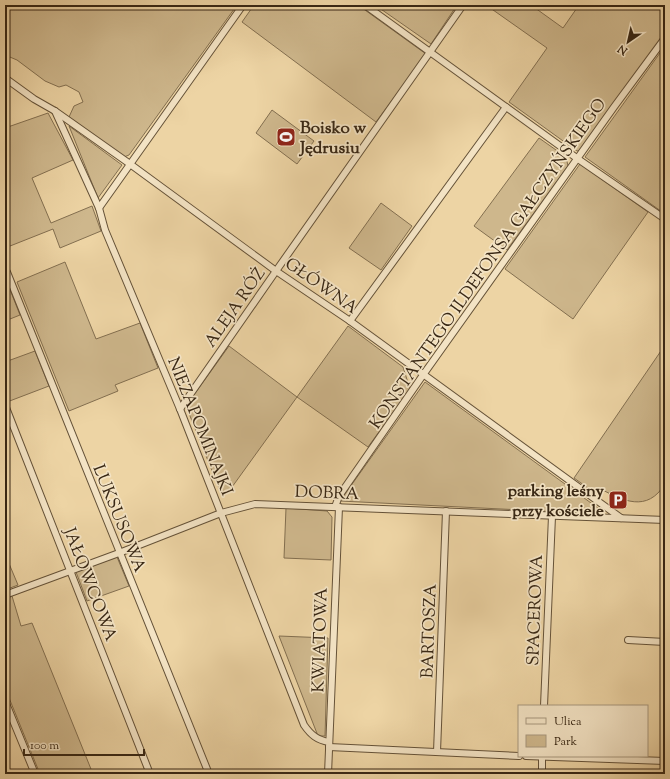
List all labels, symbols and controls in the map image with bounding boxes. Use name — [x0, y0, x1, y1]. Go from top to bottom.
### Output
north arrow — [608, 22, 648, 62]
text: N — [615, 40, 632, 59]
street label: KONSTANTEGO ILDEFONSA GAŁCZYŃSKIEGO — [364, 94, 613, 434]
place label: Boisko w Jędrusiu — [298, 117, 366, 161]
sports icon: Boisko w Jędrusiu — [275, 126, 297, 148]
street label: GŁÓWNA — [279, 253, 362, 321]
street label: ALEJA RÓŻ — [199, 263, 272, 353]
street label: NIEZAPOMINAJKI — [160, 354, 238, 500]
street label: LUKSUSOWA — [86, 461, 151, 576]
place label: parking leśny przy kościele — [508, 480, 605, 524]
street label: DOBRA — [294, 481, 360, 507]
parking icon: parking leśny przy kościele — [607, 489, 629, 511]
street label: JAŁOWCOWA — [56, 524, 122, 645]
street label: SPACEROWA — [522, 554, 550, 666]
street label: BARTOSZA — [416, 583, 444, 679]
street label: KWIATOWA — [307, 587, 335, 693]
legend — [518, 705, 648, 757]
text: Ulica — [554, 713, 582, 731]
scale bar — [24, 731, 144, 757]
text: Park — [554, 733, 577, 751]
text: 100 m — [30, 737, 59, 755]

